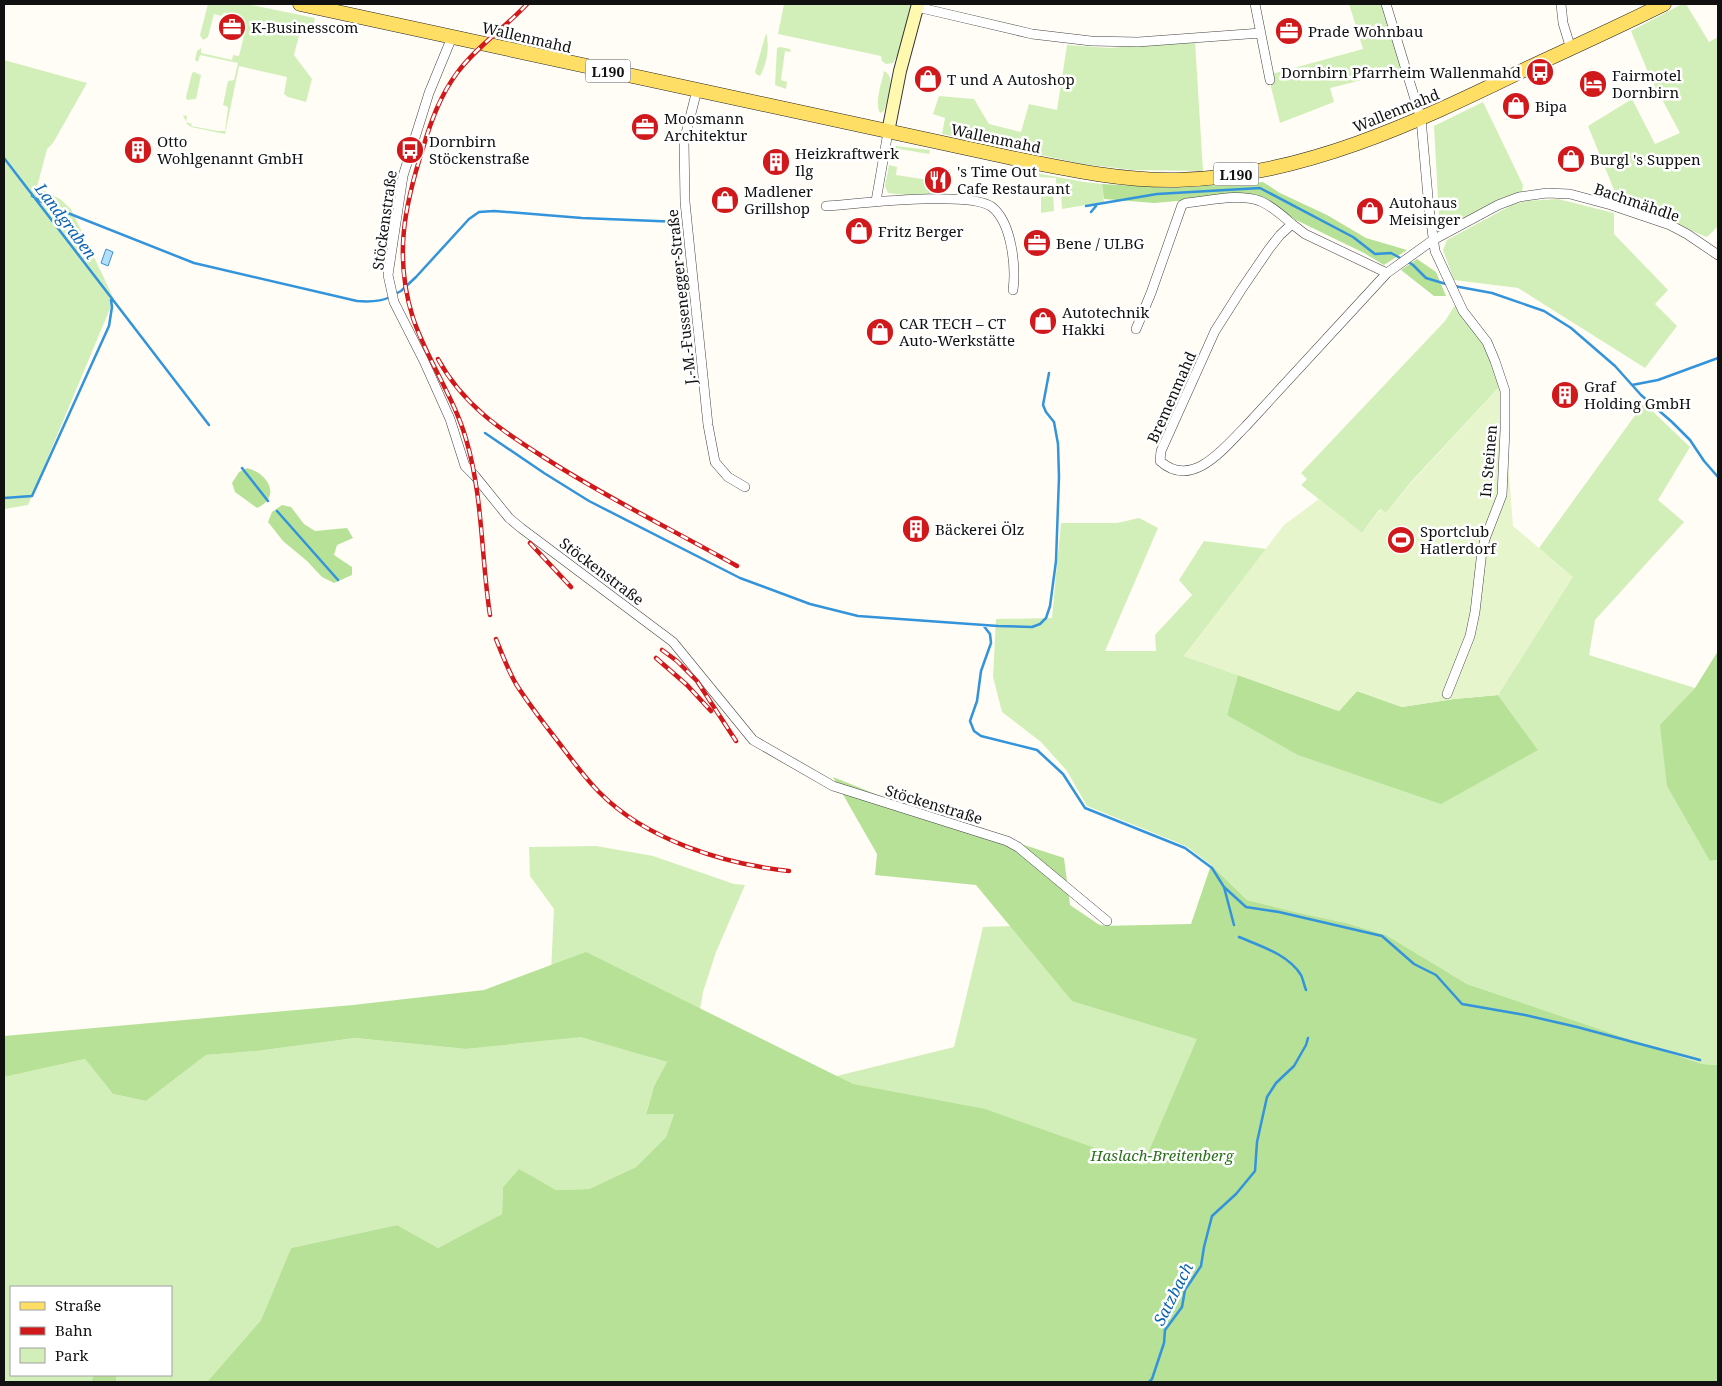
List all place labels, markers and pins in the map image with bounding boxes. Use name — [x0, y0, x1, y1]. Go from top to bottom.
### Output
office icon: K-Businesscom — [217, 12, 247, 42]
office icon: Prade Wohnbau — [1274, 16, 1304, 46]
place label: K-Businesscom — [251, 17, 359, 37]
place label: Prade Wohnbau — [1308, 21, 1424, 41]
bus stop icon: Dornbirn Pfarrheim Wallenmahd — [1525, 57, 1555, 87]
place label: Dornbirn Pfarrheim Wallenmahd — [1281, 62, 1521, 82]
shop icon: T und A Autoshop — [913, 64, 943, 94]
place label: Fairmotel Dornbirn — [1612, 65, 1682, 102]
place label: T und A Autoshop — [947, 69, 1075, 89]
hotel icon: Fairmotel Dornbirn — [1578, 69, 1608, 99]
shop icon: Bipa — [1501, 91, 1531, 121]
place label: Bipa — [1535, 96, 1567, 116]
place label: Moosmann Architektur — [664, 108, 747, 145]
office icon: Moosmann Architektur — [630, 112, 660, 142]
place label: Otto Wohlgenannt GmbH — [157, 131, 303, 168]
place label: Dornbirn Stöckenstraße — [429, 131, 530, 168]
building icon: Otto Wohlgenannt GmbH — [123, 135, 153, 165]
bus stop icon: Dornbirn Stöckenstraße — [395, 135, 425, 165]
place label: Heizkraftwerk Ilg — [795, 143, 899, 180]
shop icon: Burgl 's Suppen — [1556, 144, 1586, 174]
building icon: Heizkraftwerk Ilg — [761, 147, 791, 177]
place label: Burgl 's Suppen — [1590, 149, 1701, 169]
place label: 's Time Out Cafe Restaurant — [957, 161, 1070, 198]
restaurant icon: 's Time Out Cafe Restaurant — [923, 165, 953, 195]
place label: Madlener Grillshop — [744, 181, 813, 218]
shop icon: Madlener Grillshop — [710, 185, 740, 215]
place label: Autohaus Meisinger — [1389, 192, 1460, 229]
shop icon: Autohaus Meisinger — [1355, 196, 1385, 226]
shop icon: Fritz Berger — [844, 216, 874, 246]
place label: Fritz Berger — [878, 221, 964, 241]
office icon: Bene / ULBG — [1022, 228, 1052, 258]
place label: Bene / ULBG — [1056, 233, 1145, 253]
place label: Autotechnik Hakki — [1062, 302, 1149, 339]
shop icon: Autotechnik Hakki — [1028, 306, 1058, 336]
place label: CAR TECH – CT Auto-Werkstätte — [899, 313, 1015, 350]
shop icon: CAR TECH – CT Auto-Werkstätte — [865, 317, 895, 347]
place label: Graf Holding GmbH — [1584, 376, 1691, 413]
building icon: Graf Holding GmbH — [1550, 380, 1580, 410]
building icon: Bäckerei Ölz — [901, 514, 931, 544]
place label: Bäckerei Ölz — [935, 519, 1024, 539]
place label: Sportclub Hatlerdorf — [1420, 521, 1497, 558]
sports icon: Sportclub Hatlerdorf — [1386, 525, 1416, 555]

